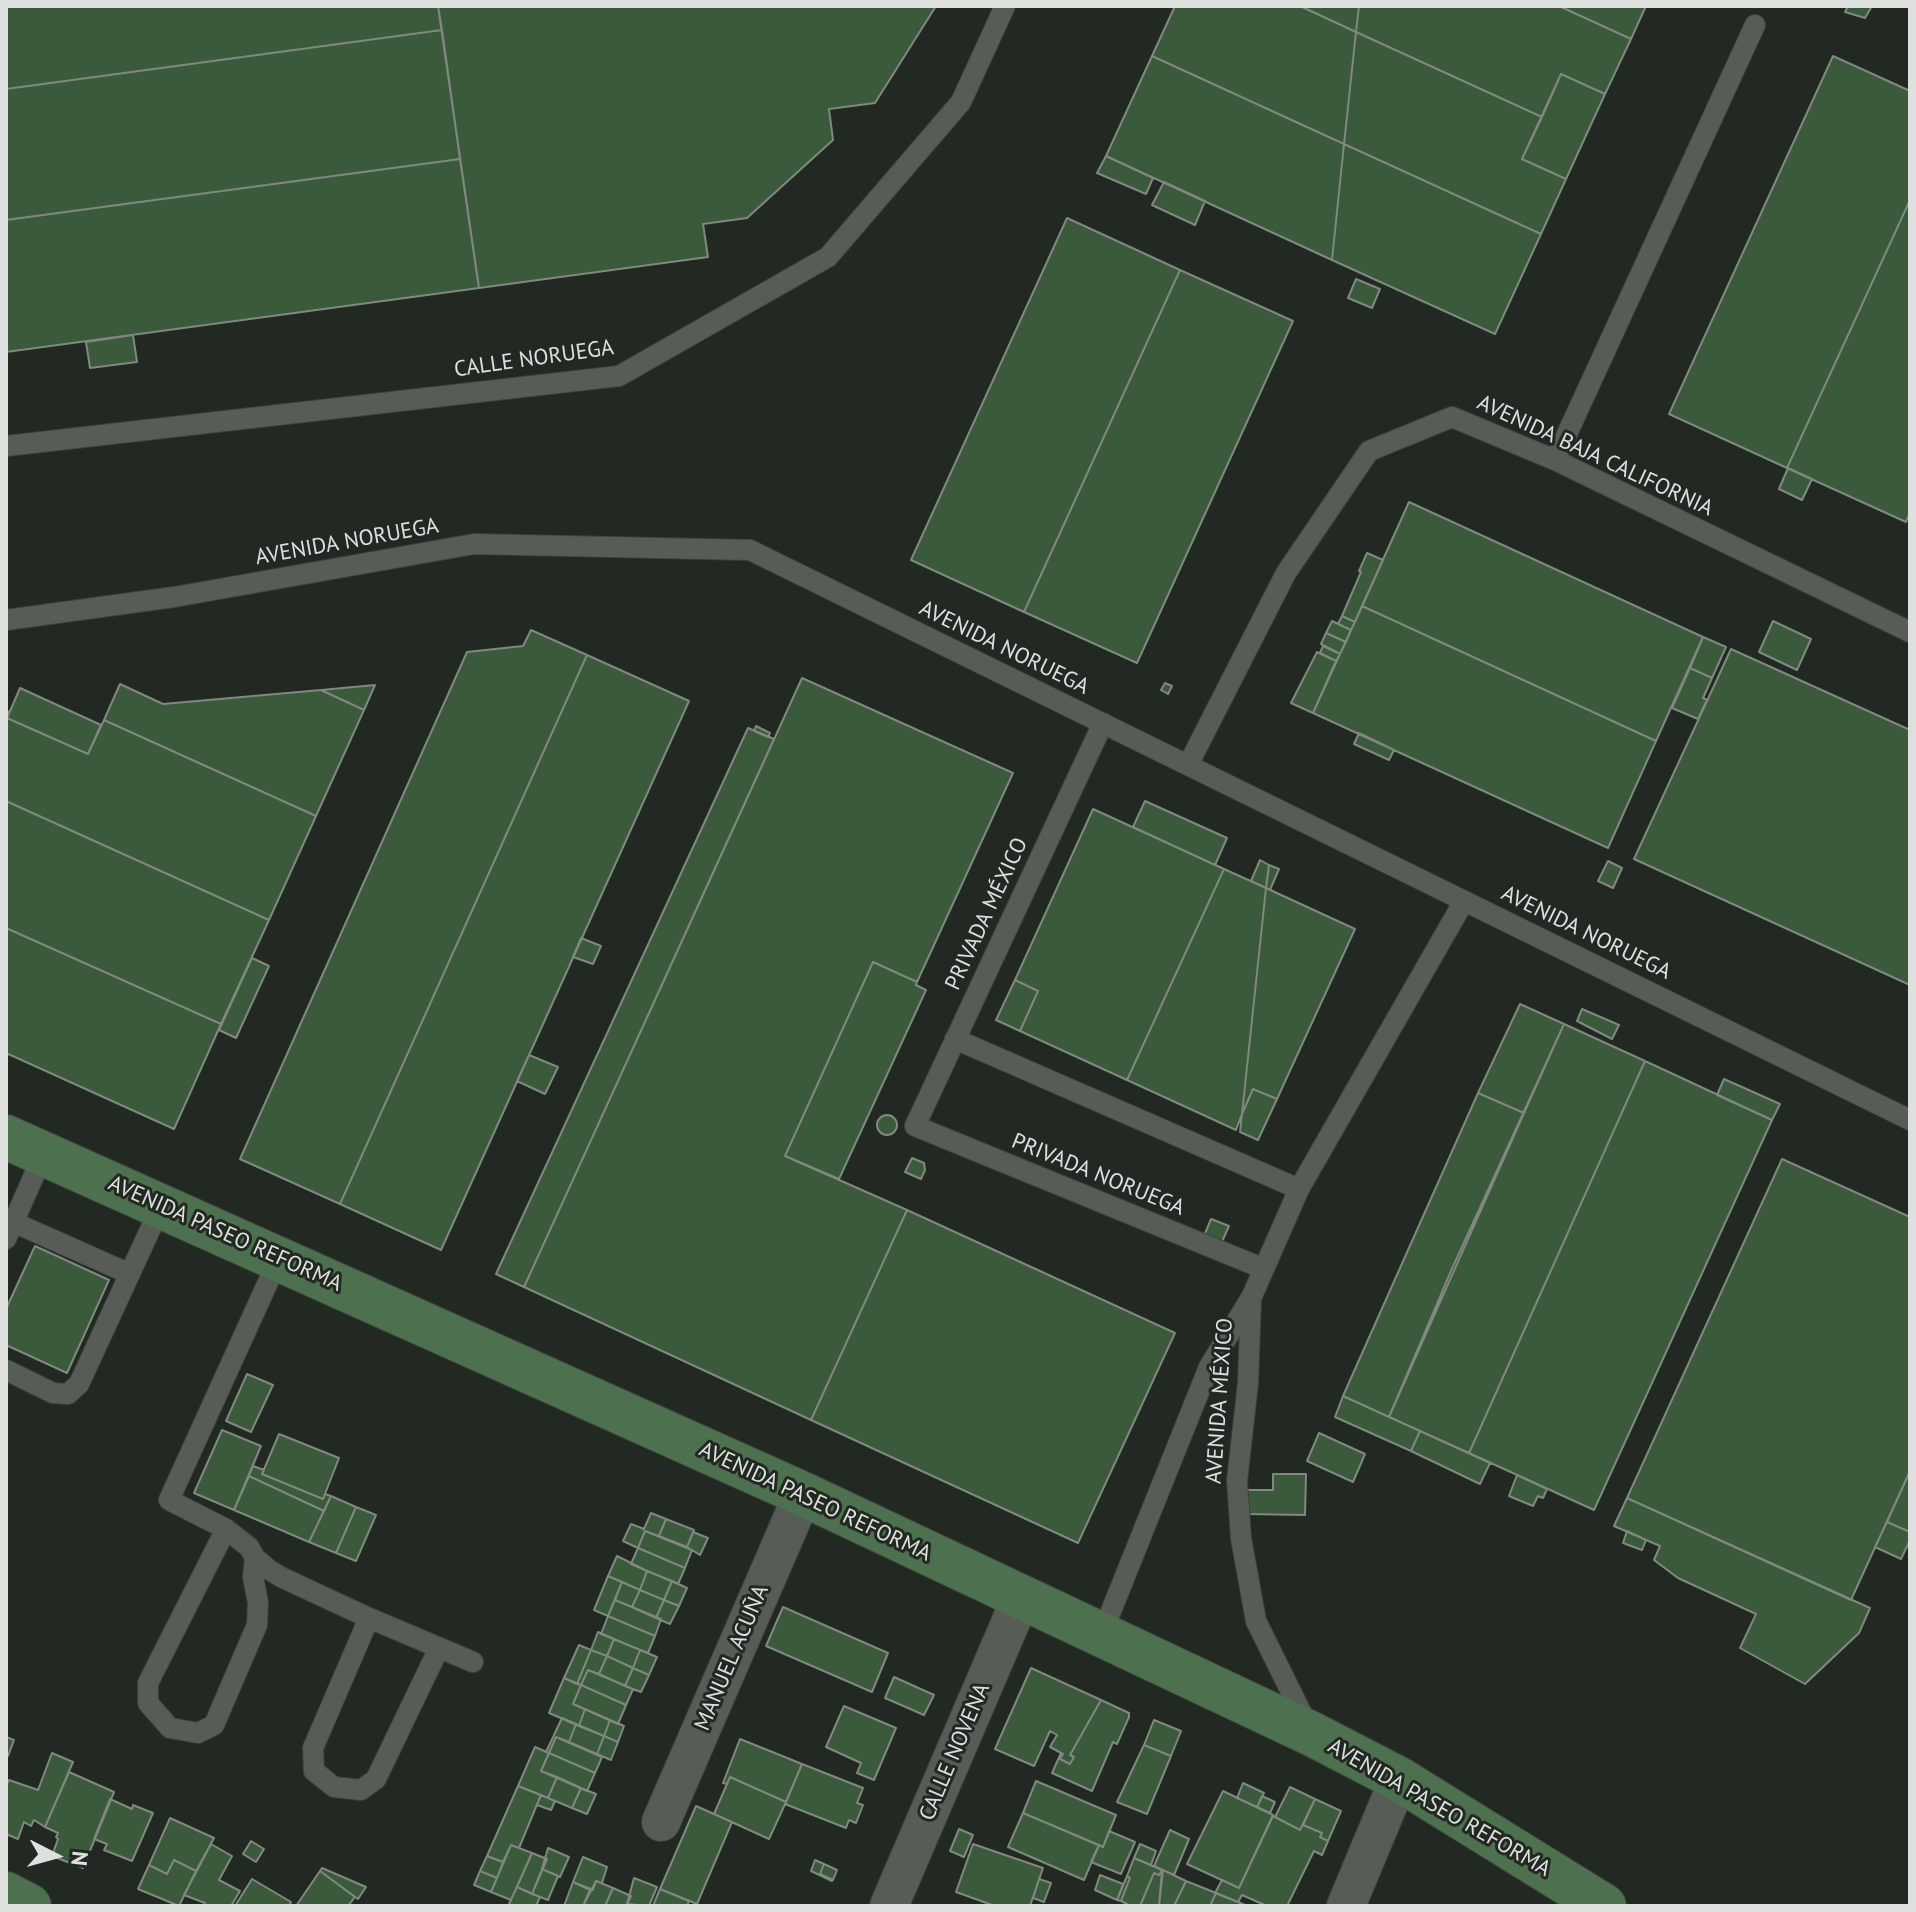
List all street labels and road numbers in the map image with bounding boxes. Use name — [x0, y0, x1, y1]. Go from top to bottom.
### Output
street label: CALLE NORUEGA — [453, 335, 615, 383]
street label: AVENIDA BAJA CALIFORNIA — [1473, 390, 1717, 522]
street label: AVENIDA NORUEGA — [253, 513, 441, 571]
street label: AVENIDA NORUEGA — [915, 596, 1093, 700]
street label: PRIVADA MÉXICO — [940, 834, 1034, 994]
street label: AVENIDA NORUEGA — [1497, 881, 1675, 985]
street label: PRIVADA NORUEGA — [1008, 1128, 1188, 1222]
street label: AVENIDA PASEO REFORMA — [104, 1171, 346, 1297]
street label: AVENIDA MÉXICO — [1201, 1317, 1239, 1485]
street label: AVENIDA PASEO REFORMA — [695, 1437, 935, 1567]
street label: MANUEL ACUÑA — [689, 1581, 775, 1735]
street label: CALLE NOVENA — [914, 1679, 996, 1825]
street label: AVENIDA PASEO REFORMA — [1323, 1733, 1555, 1883]

